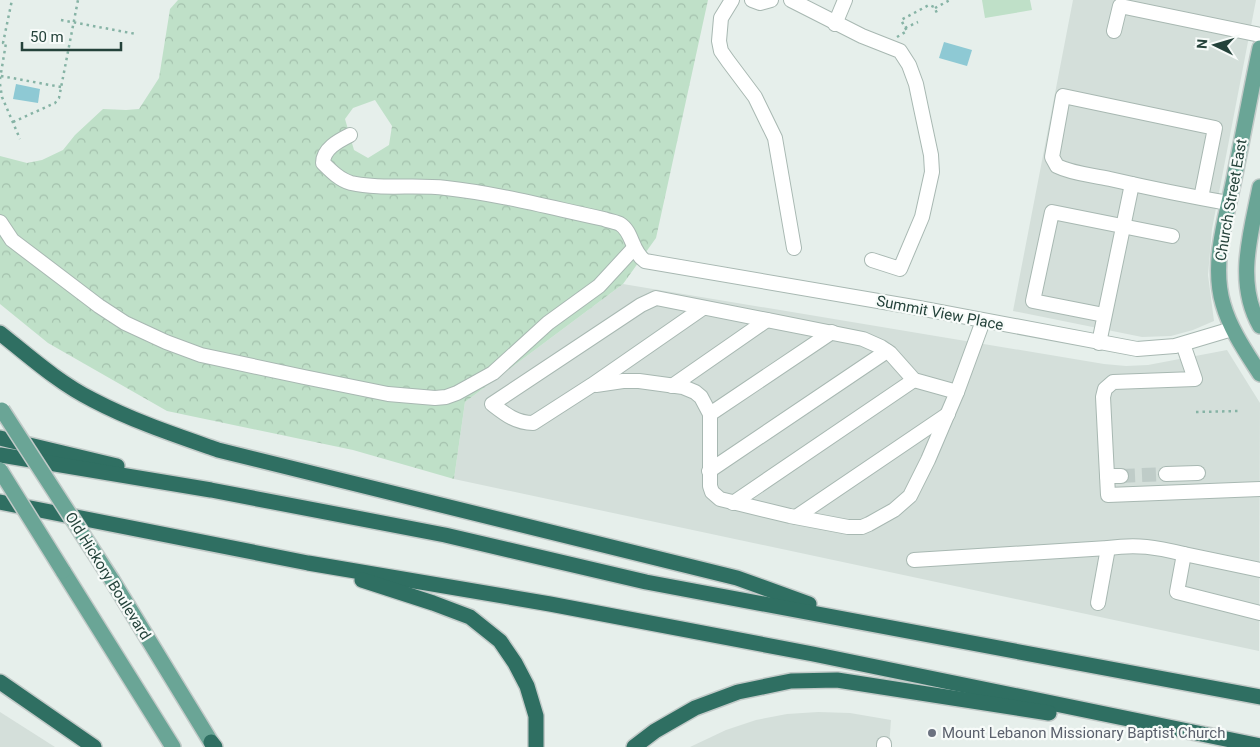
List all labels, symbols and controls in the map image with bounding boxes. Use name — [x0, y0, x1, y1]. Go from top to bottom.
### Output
scale bar — [22, 20, 121, 52]
north arrow — [1190, 20, 1240, 70]
text: 50 m — [30, 28, 64, 46]
text: N — [1194, 38, 1210, 49]
street label: Church Street East — [1211, 137, 1251, 262]
street label: Summit View Place — [875, 292, 1005, 334]
street label: Old Hickory Boulevard — [61, 509, 155, 643]
place label: Mount Lebanon Missionary Baptist Church — [942, 724, 1225, 742]
marker: Mount Lebanon Missionary Baptist Church — [926, 727, 938, 739]

